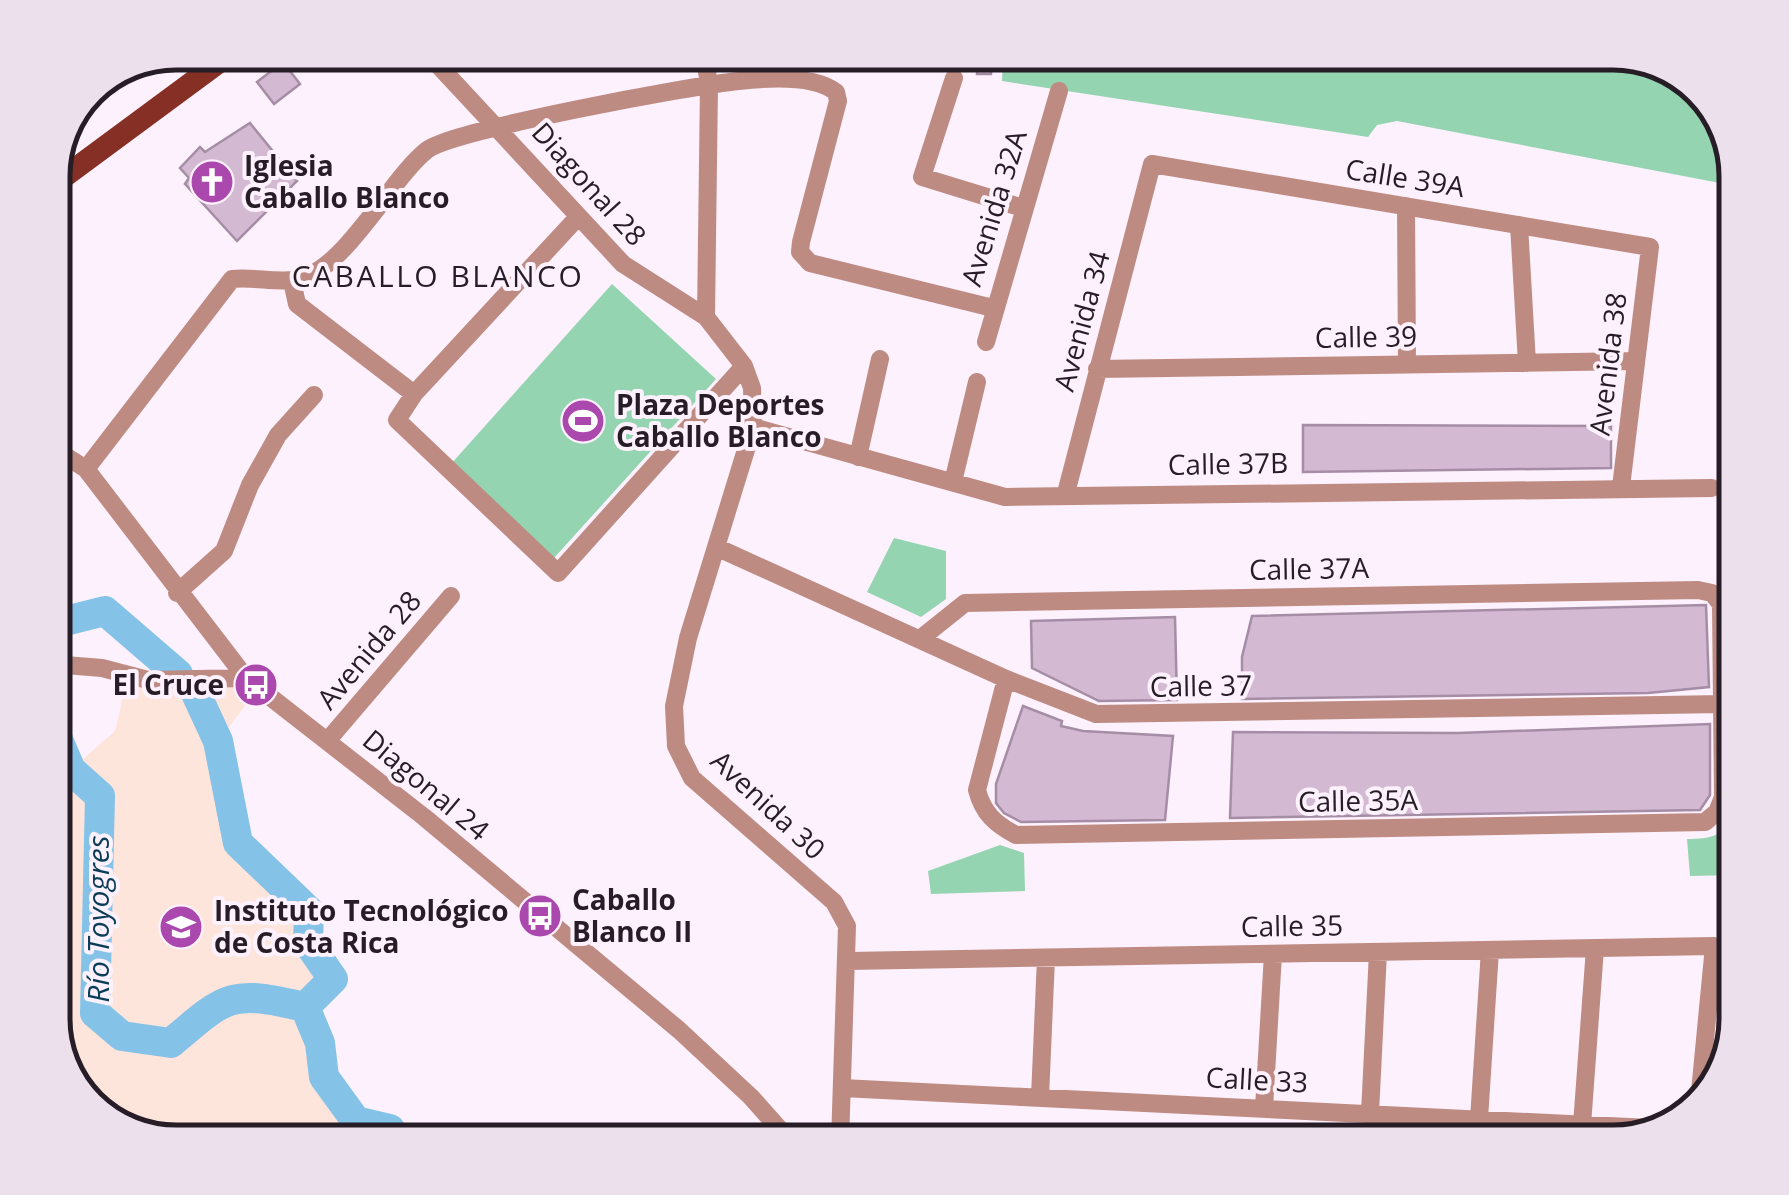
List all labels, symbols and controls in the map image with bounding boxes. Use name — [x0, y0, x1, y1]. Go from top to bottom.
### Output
street label: Diagonal 28 — [524, 113, 655, 253]
street label: Avenida 32A — [951, 125, 1035, 290]
place label: Iglesia Caballo Blanco — [244, 146, 450, 216]
street label: Calle 39A — [1343, 149, 1468, 205]
church icon: Iglesia Caballo Blanco — [189, 159, 235, 205]
street label: Avenida 34 — [1044, 246, 1118, 395]
district label: CABALLO BLANCO — [292, 255, 584, 296]
street label: Avenida 38 — [1579, 290, 1635, 437]
street label: Calle 39 — [1314, 316, 1417, 356]
place label: Plaza Deportes Caballo Blanco — [616, 385, 825, 455]
sports icon: Plaza Deportes Caballo Blanco — [560, 398, 606, 444]
street label: Calle 37B — [1167, 443, 1289, 483]
street label: Calle 37A — [1249, 548, 1370, 588]
street label: Avenida 28 — [308, 582, 429, 717]
bus stop icon: El Cruce — [233, 662, 279, 708]
place label: El Cruce — [113, 665, 224, 703]
street label: Calle 37 — [1149, 665, 1252, 705]
street label: Diagonal 24 — [355, 720, 498, 848]
street label: Avenida 30 — [703, 741, 834, 867]
street label: Calle 35A — [1298, 780, 1419, 820]
water label: Río Toyogres — [77, 835, 118, 1003]
place label: Caballo Blanco II — [572, 880, 692, 950]
place label: Instituto Tecnológico de Costa Rica — [214, 891, 508, 961]
bus stop icon: Caballo Blanco II — [517, 893, 563, 939]
school or university icon: Instituto Tecnológico de Costa Rica — [158, 904, 204, 950]
street label: Calle 35 — [1240, 905, 1343, 945]
street label: Calle 33 — [1205, 1057, 1309, 1101]

